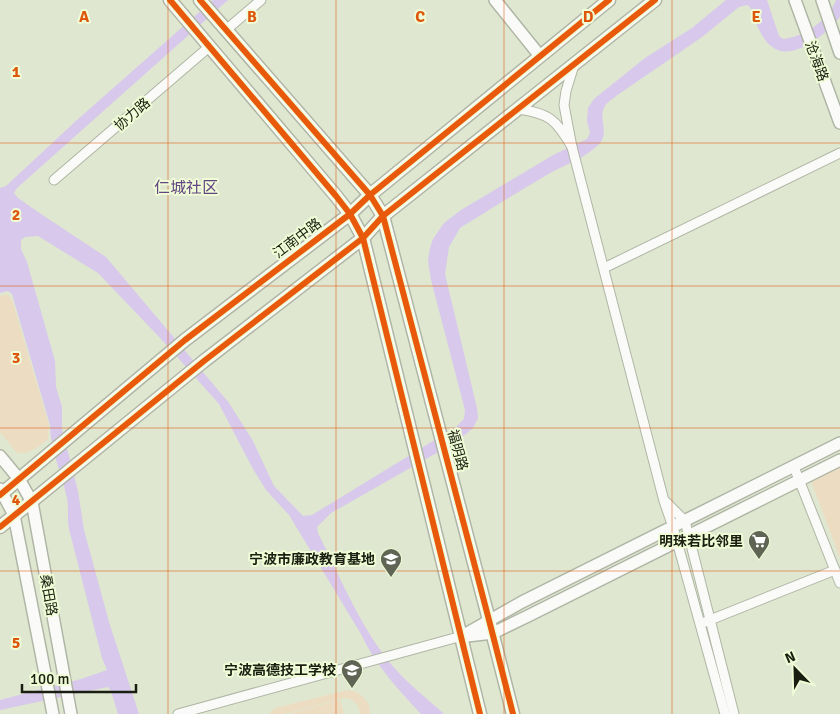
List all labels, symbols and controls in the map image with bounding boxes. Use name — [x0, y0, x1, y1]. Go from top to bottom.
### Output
text: A — [79, 7, 90, 27]
text: B — [247, 7, 257, 27]
text: C — [415, 7, 425, 27]
text: D — [583, 7, 594, 27]
text: E — [751, 7, 761, 27]
street label: 沧海路 — [801, 39, 832, 84]
text: 1 — [12, 62, 21, 82]
street label: 协力路 — [111, 94, 154, 135]
district label: 仁城社区 — [154, 178, 218, 198]
text: 2 — [12, 205, 20, 225]
street label: 江南中路 — [270, 215, 325, 262]
text: 3 — [12, 348, 20, 368]
street label: 福明路 — [444, 428, 471, 473]
text: 4 — [12, 490, 21, 510]
supermarket icon: 明珠若比邻里 — [747, 529, 771, 560]
place label: 明珠若比邻里 — [659, 533, 743, 550]
school or university icon: 宁波市廉政教育基地 — [379, 547, 403, 578]
place label: 宁波市廉政教育基地 — [249, 551, 375, 568]
street label: 桑田路 — [36, 573, 61, 617]
text: 5 — [12, 633, 20, 653]
north arrow — [770, 644, 820, 694]
text: N — [782, 648, 798, 667]
school or university icon: 宁波高德技工学校 — [340, 658, 364, 689]
scale bar — [22, 662, 136, 694]
place label: 宁波高德技工学校 — [224, 662, 336, 679]
text: 100 m — [30, 670, 70, 688]

